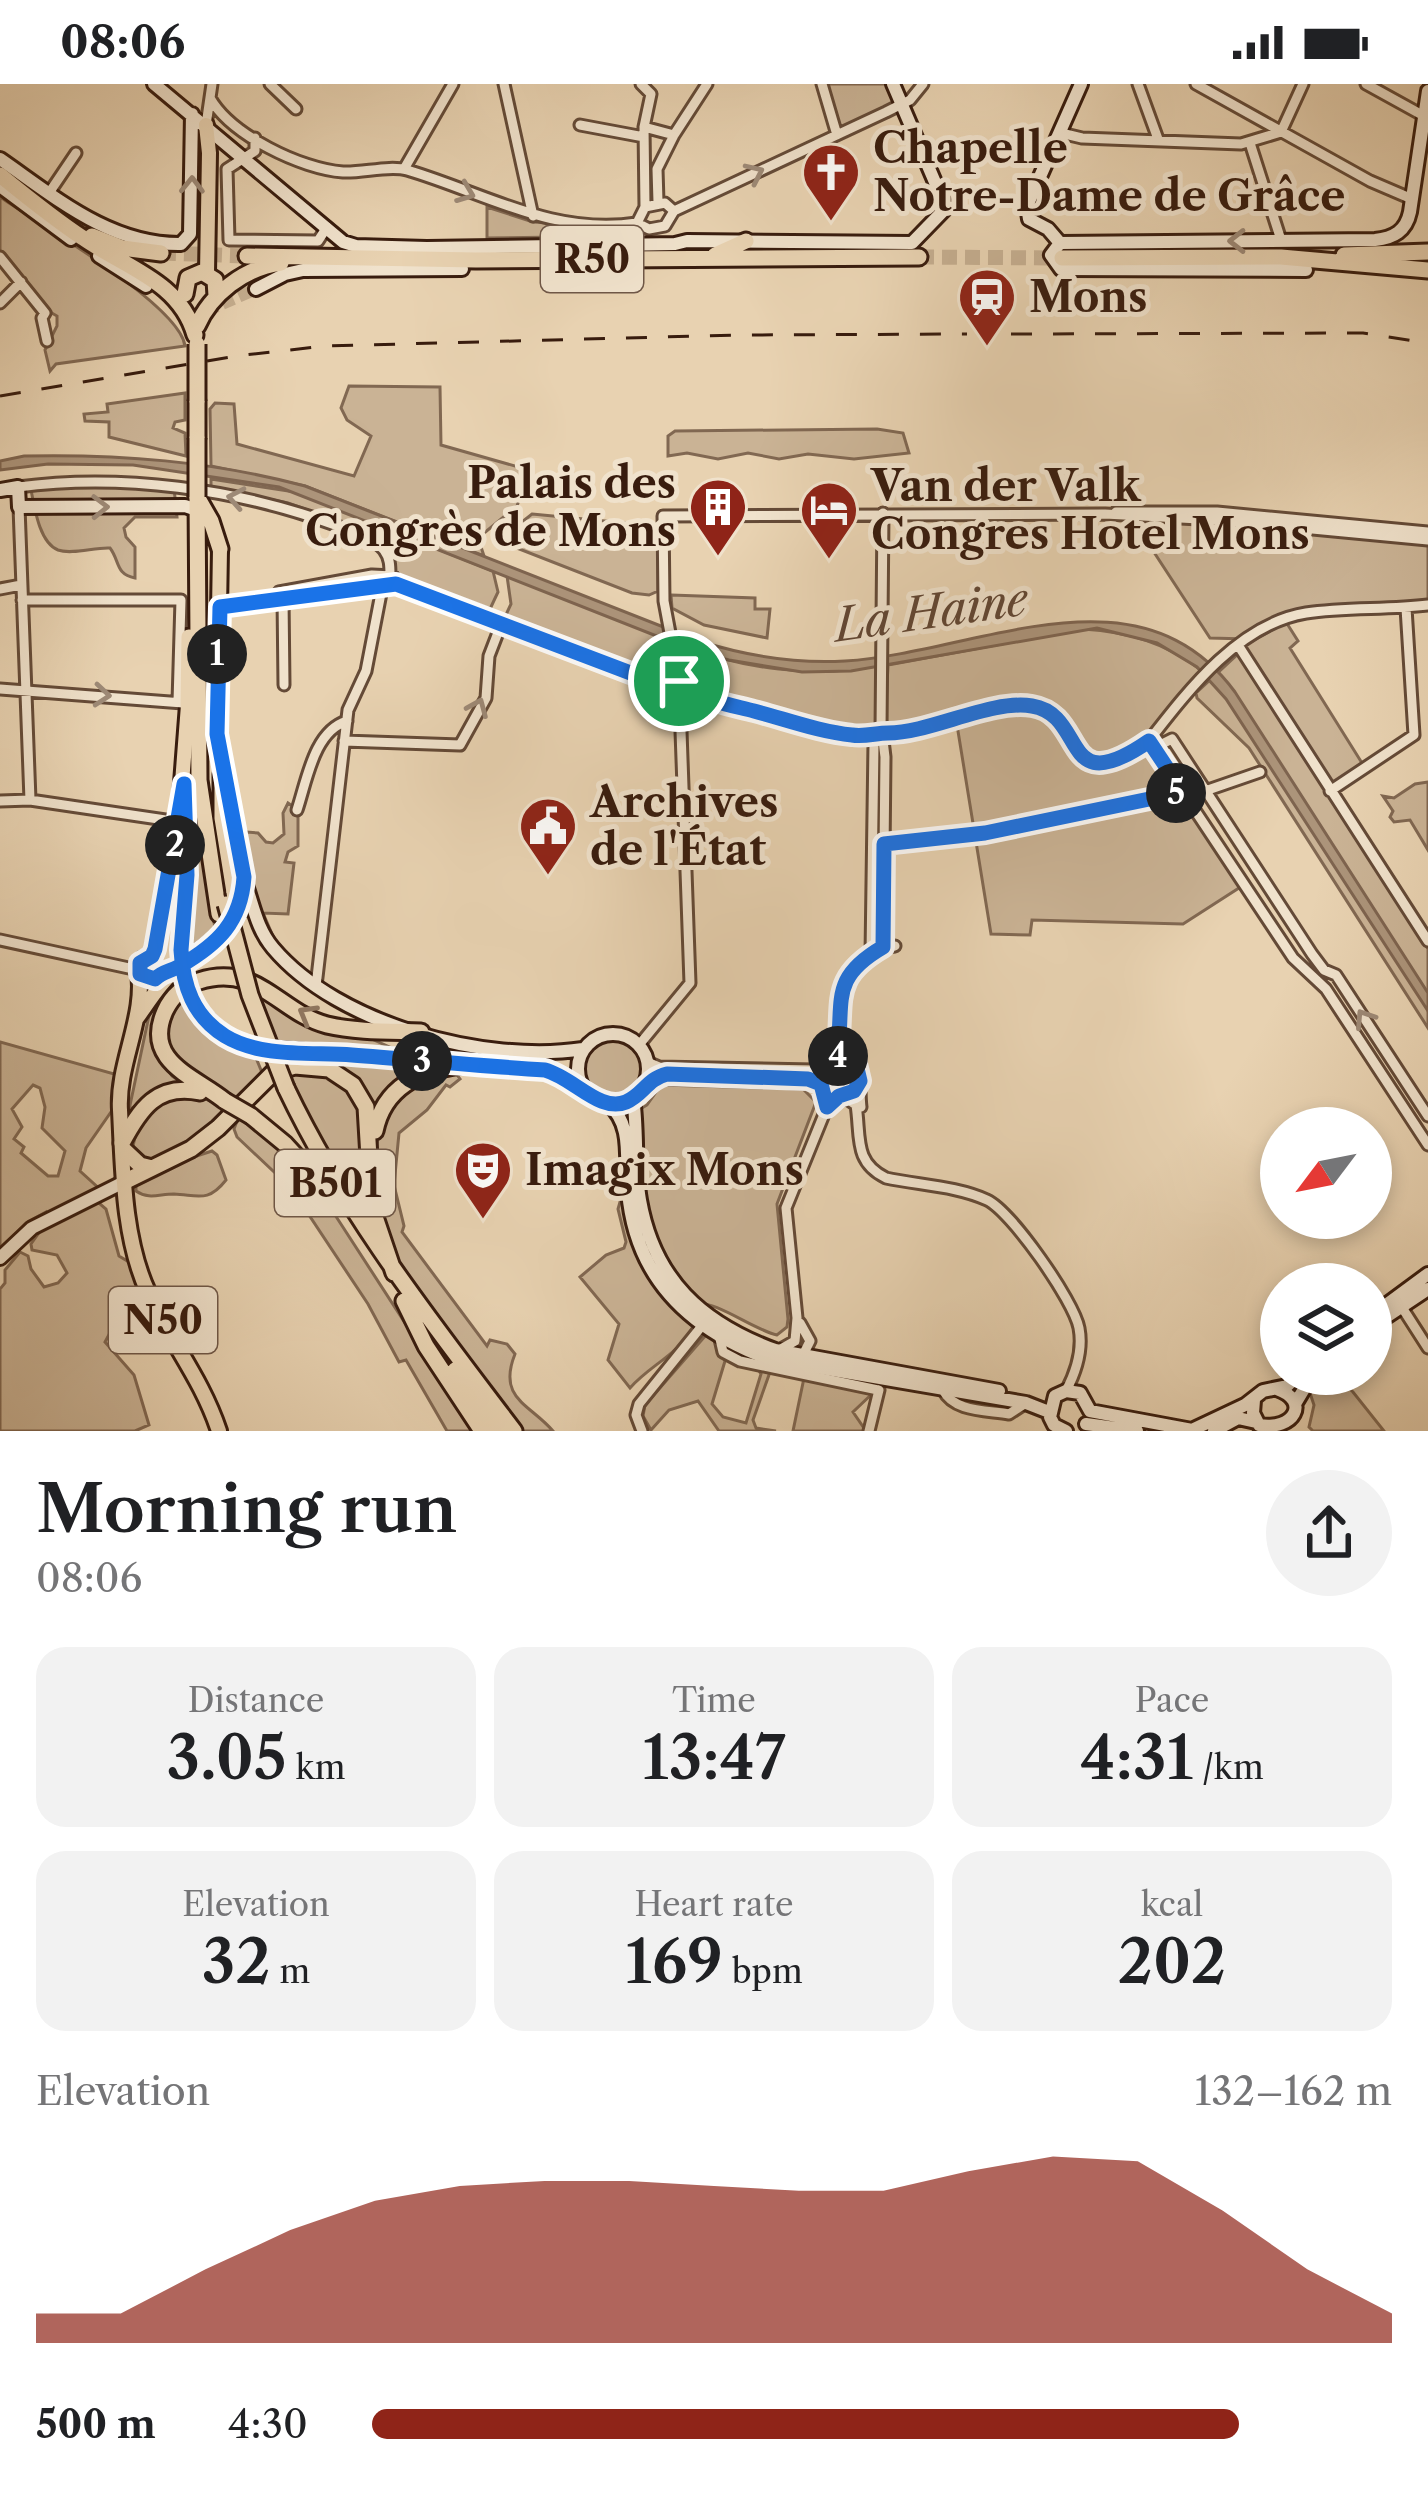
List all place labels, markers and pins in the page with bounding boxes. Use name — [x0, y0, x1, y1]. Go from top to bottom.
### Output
place label: Chapelle Notre-Dame de Grâce — [873, 122, 1345, 222]
church icon: Chapelle Notre-Dame de Grâce — [800, 141, 862, 223]
station icon: Mons — [956, 266, 1018, 348]
place label: Mons — [1029, 271, 1148, 323]
place label: Palais des Congrès de Mons — [305, 457, 676, 557]
place label: Van der Valk Congres Hotel Mons — [870, 460, 1310, 560]
building icon: Palais des Congrès de Mons — [687, 476, 749, 558]
hotel icon: Van der Valk Congres Hotel Mons — [798, 479, 860, 561]
pin: 1 — [187, 624, 247, 684]
pin — [628, 630, 730, 732]
pin: 5 — [1146, 763, 1206, 823]
place label: Archives de l'État — [589, 776, 778, 876]
public building icon: Archives de l'État — [517, 795, 579, 877]
pin: 2 — [145, 815, 205, 875]
pin: 4 — [808, 1026, 868, 1086]
pin: 3 — [392, 1031, 452, 1091]
theatre icon: Imagix Mons — [452, 1139, 514, 1221]
place label: Imagix Mons — [525, 1144, 804, 1196]

